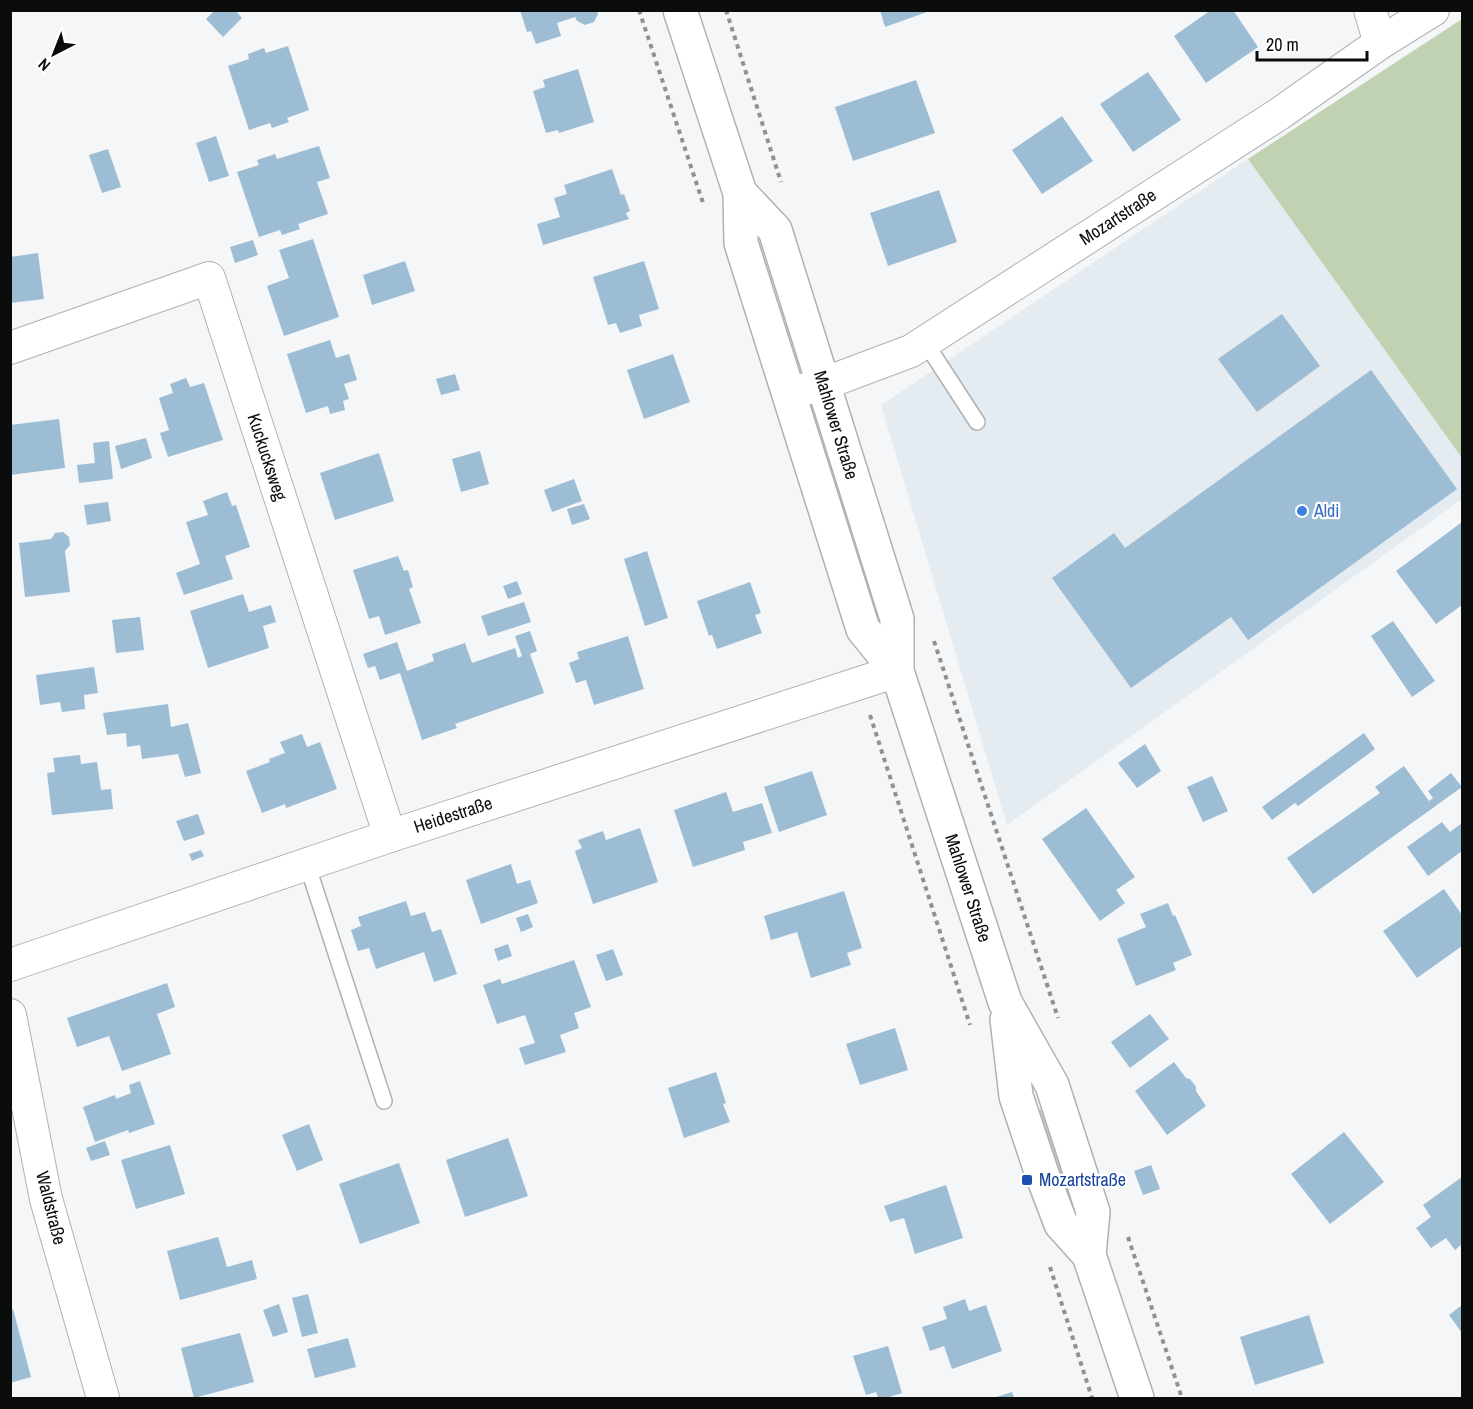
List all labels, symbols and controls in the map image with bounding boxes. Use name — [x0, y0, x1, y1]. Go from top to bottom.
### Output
north arrow — [24, 24, 84, 84]
scale bar — [1257, 24, 1366, 62]
text: 20 m — [1266, 32, 1299, 57]
text: N — [33, 54, 55, 76]
street label: Mozartstraße — [1074, 182, 1161, 251]
street label: Mahlower Straße — [808, 367, 865, 482]
street label: Kuckucksweg — [242, 410, 294, 504]
place label: Aldi — [1313, 498, 1339, 523]
marker: Aldi — [1295, 504, 1309, 518]
street label: Heidestraße — [410, 790, 495, 839]
street label: Mahlower Straße — [939, 831, 998, 945]
place label: Mozartstraße — [1039, 1167, 1126, 1192]
street label: Waldstraße — [30, 1169, 73, 1247]
marker: Mozartstraße — [1020, 1173, 1034, 1187]

